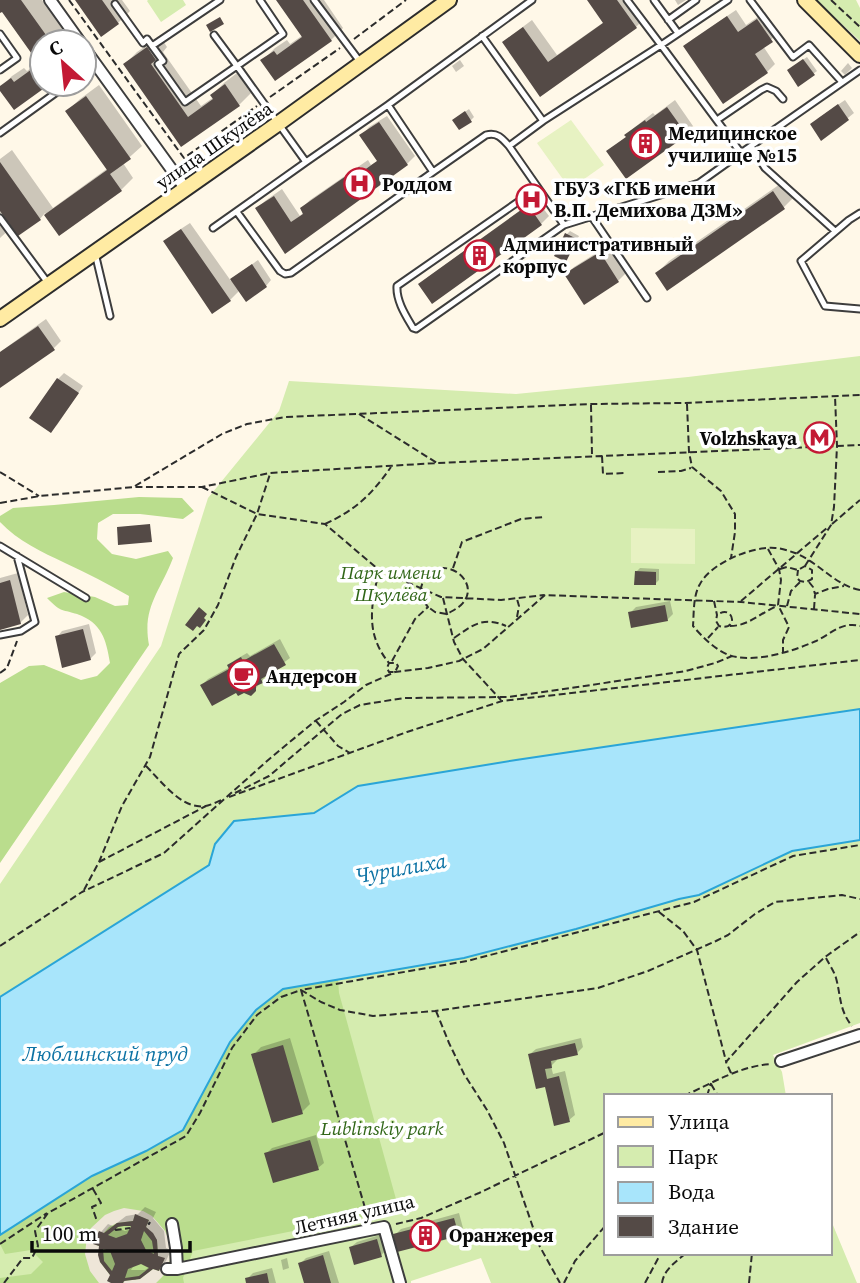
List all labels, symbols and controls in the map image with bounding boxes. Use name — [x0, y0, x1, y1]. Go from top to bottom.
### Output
north arrow — [28, 28, 98, 98]
text: С — [44, 34, 67, 62]
street label: улица Шкулёва — [150, 95, 278, 195]
place label: Медицинское училище №15 — [667, 120, 797, 168]
building icon: Медицинское училище №15 — [628, 127, 662, 161]
hospital icon: Роддом — [342, 167, 376, 201]
place label: Роддом — [382, 171, 452, 197]
place label: ГБУЗ «ГКБ имени В.П. Демихова ДЗМ» — [554, 175, 742, 223]
hospital icon: ГБУЗ «ГКБ имени В.П. Демихова ДЗМ» — [514, 182, 548, 216]
place label: Административный корпус — [503, 231, 694, 279]
building icon: Административный корпус — [463, 238, 497, 272]
metro station icon: Volzhskaya — [803, 421, 837, 455]
place label: Volzhskaya — [700, 425, 798, 451]
park label: Парк имени Шкулёва — [339, 559, 442, 607]
cafe icon: Андерсон — [226, 659, 260, 693]
place label: Андерсон — [266, 663, 357, 689]
water label: Чурилиха — [353, 846, 449, 890]
water label: Люблинский пруд — [22, 1039, 188, 1068]
legend — [604, 1094, 832, 1255]
text: Улица — [668, 1107, 730, 1136]
park label: Lublinskiy park — [320, 1115, 443, 1141]
text: Парк — [668, 1142, 718, 1171]
text: Вода — [668, 1177, 715, 1206]
street label: Летняя улица — [291, 1187, 417, 1240]
scale bar — [32, 1210, 189, 1254]
text: Здание — [668, 1212, 739, 1241]
building icon: Оранжерея — [409, 1218, 443, 1252]
text: 100 m — [42, 1219, 97, 1248]
place label: Оранжерея — [449, 1222, 554, 1248]

